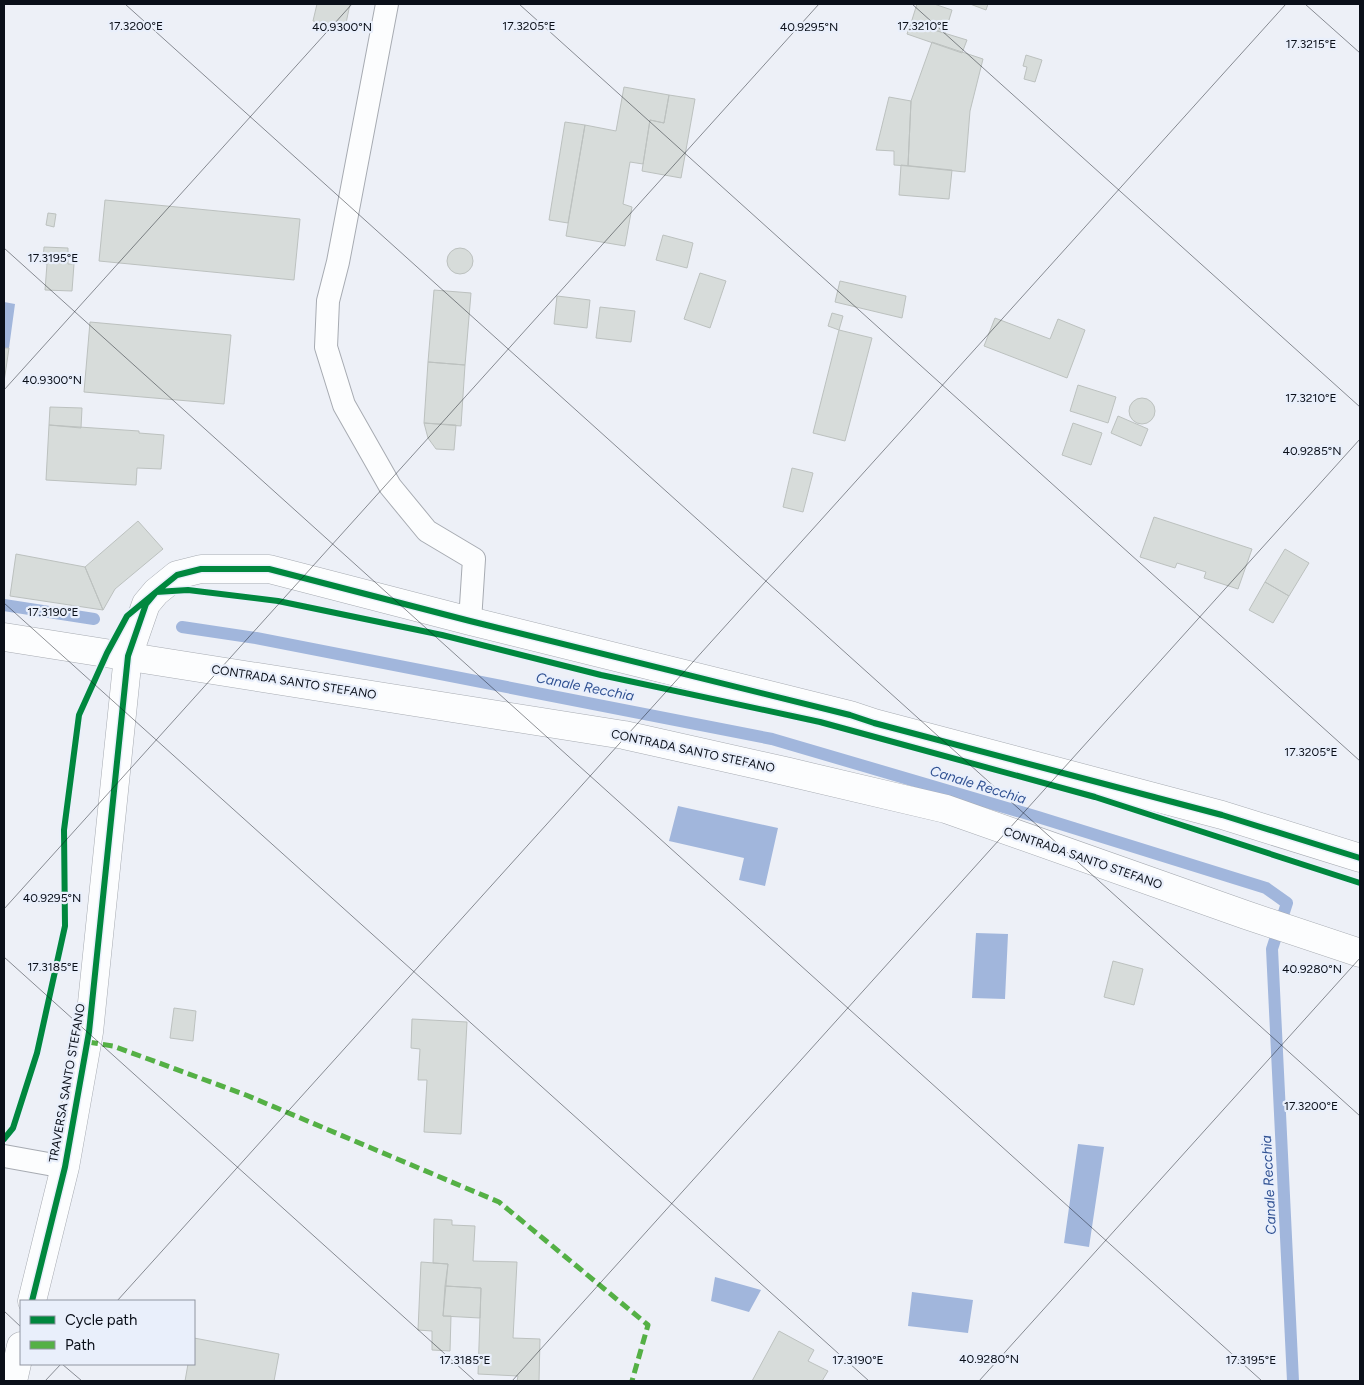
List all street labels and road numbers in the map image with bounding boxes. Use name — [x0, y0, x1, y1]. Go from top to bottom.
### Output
street label: CONTRADA SANTO STEFANO — [210, 662, 378, 702]
street label: CONTRADA SANTO STEFANO — [610, 727, 776, 775]
street label: CONTRADA SANTO STEFANO — [1002, 824, 1164, 892]
street label: TRAVERSA SANTO STEFANO — [46, 1002, 88, 1164]

